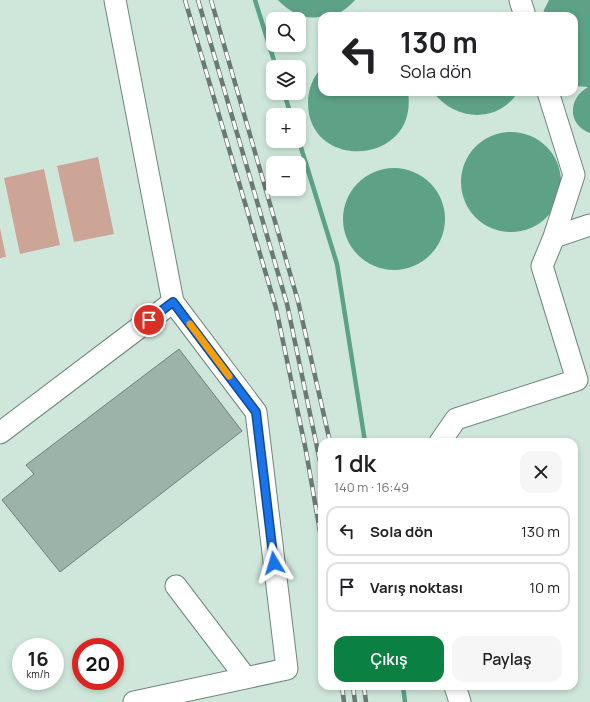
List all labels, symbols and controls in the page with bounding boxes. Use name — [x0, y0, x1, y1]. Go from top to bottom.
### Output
map controls — [266, 12, 306, 196]
button: search — [266, 12, 306, 52]
text: 130 m — [400, 23, 478, 61]
icon: left — [334, 28, 386, 80]
text: Sola dön — [400, 59, 472, 83]
button: layers — [266, 60, 306, 100]
button: + — [266, 108, 306, 148]
button: − — [266, 156, 306, 196]
pin — [132, 303, 166, 337]
icon: arrive — [138, 309, 160, 331]
text: 1 dk — [334, 446, 376, 479]
button: close — [520, 451, 562, 493]
text: 140 m · 16:49 — [334, 478, 409, 496]
icon: left — [336, 520, 358, 542]
text: Sola dön — [370, 521, 433, 542]
text: 130 m — [521, 521, 560, 542]
position arrow — [253, 542, 295, 584]
icon: arrive — [336, 576, 358, 598]
text: Varış noktası — [370, 577, 463, 598]
text: 10 m — [529, 577, 560, 598]
button: Çıkış — [334, 636, 444, 682]
button: Paylaş — [452, 636, 562, 682]
speed limit sign: 20 — [72, 638, 124, 690]
text: 16 — [27, 645, 49, 672]
text: km/h — [26, 667, 50, 681]

